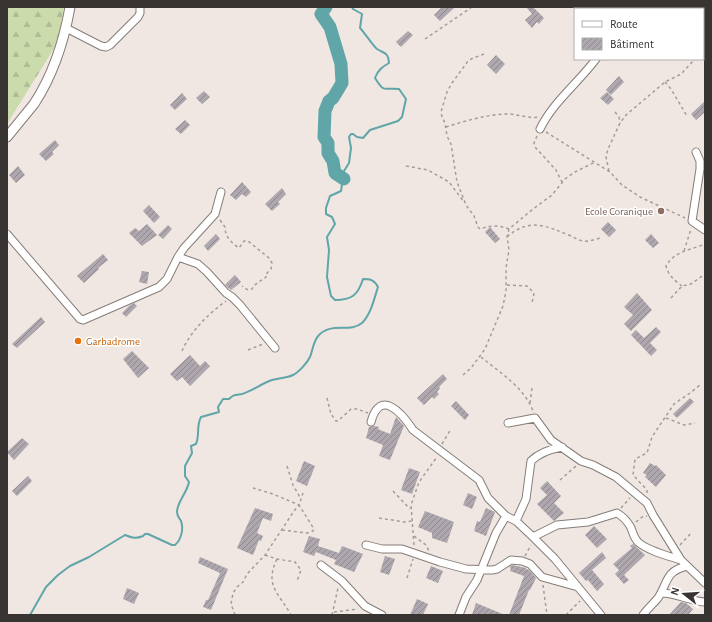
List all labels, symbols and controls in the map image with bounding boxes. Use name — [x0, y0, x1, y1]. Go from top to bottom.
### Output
legend — [574, 8, 704, 60]
text: Route — [610, 18, 637, 30]
text: Bâtiment — [610, 38, 654, 50]
place label: Ecole Coranique — [585, 206, 653, 217]
marker: Ecole Coranique — [656, 206, 666, 216]
marker: Garbadrome — [73, 336, 83, 346]
place label: Garbadrome — [86, 336, 140, 347]
north arrow — [664, 574, 704, 614]
text: N — [669, 586, 681, 596]

